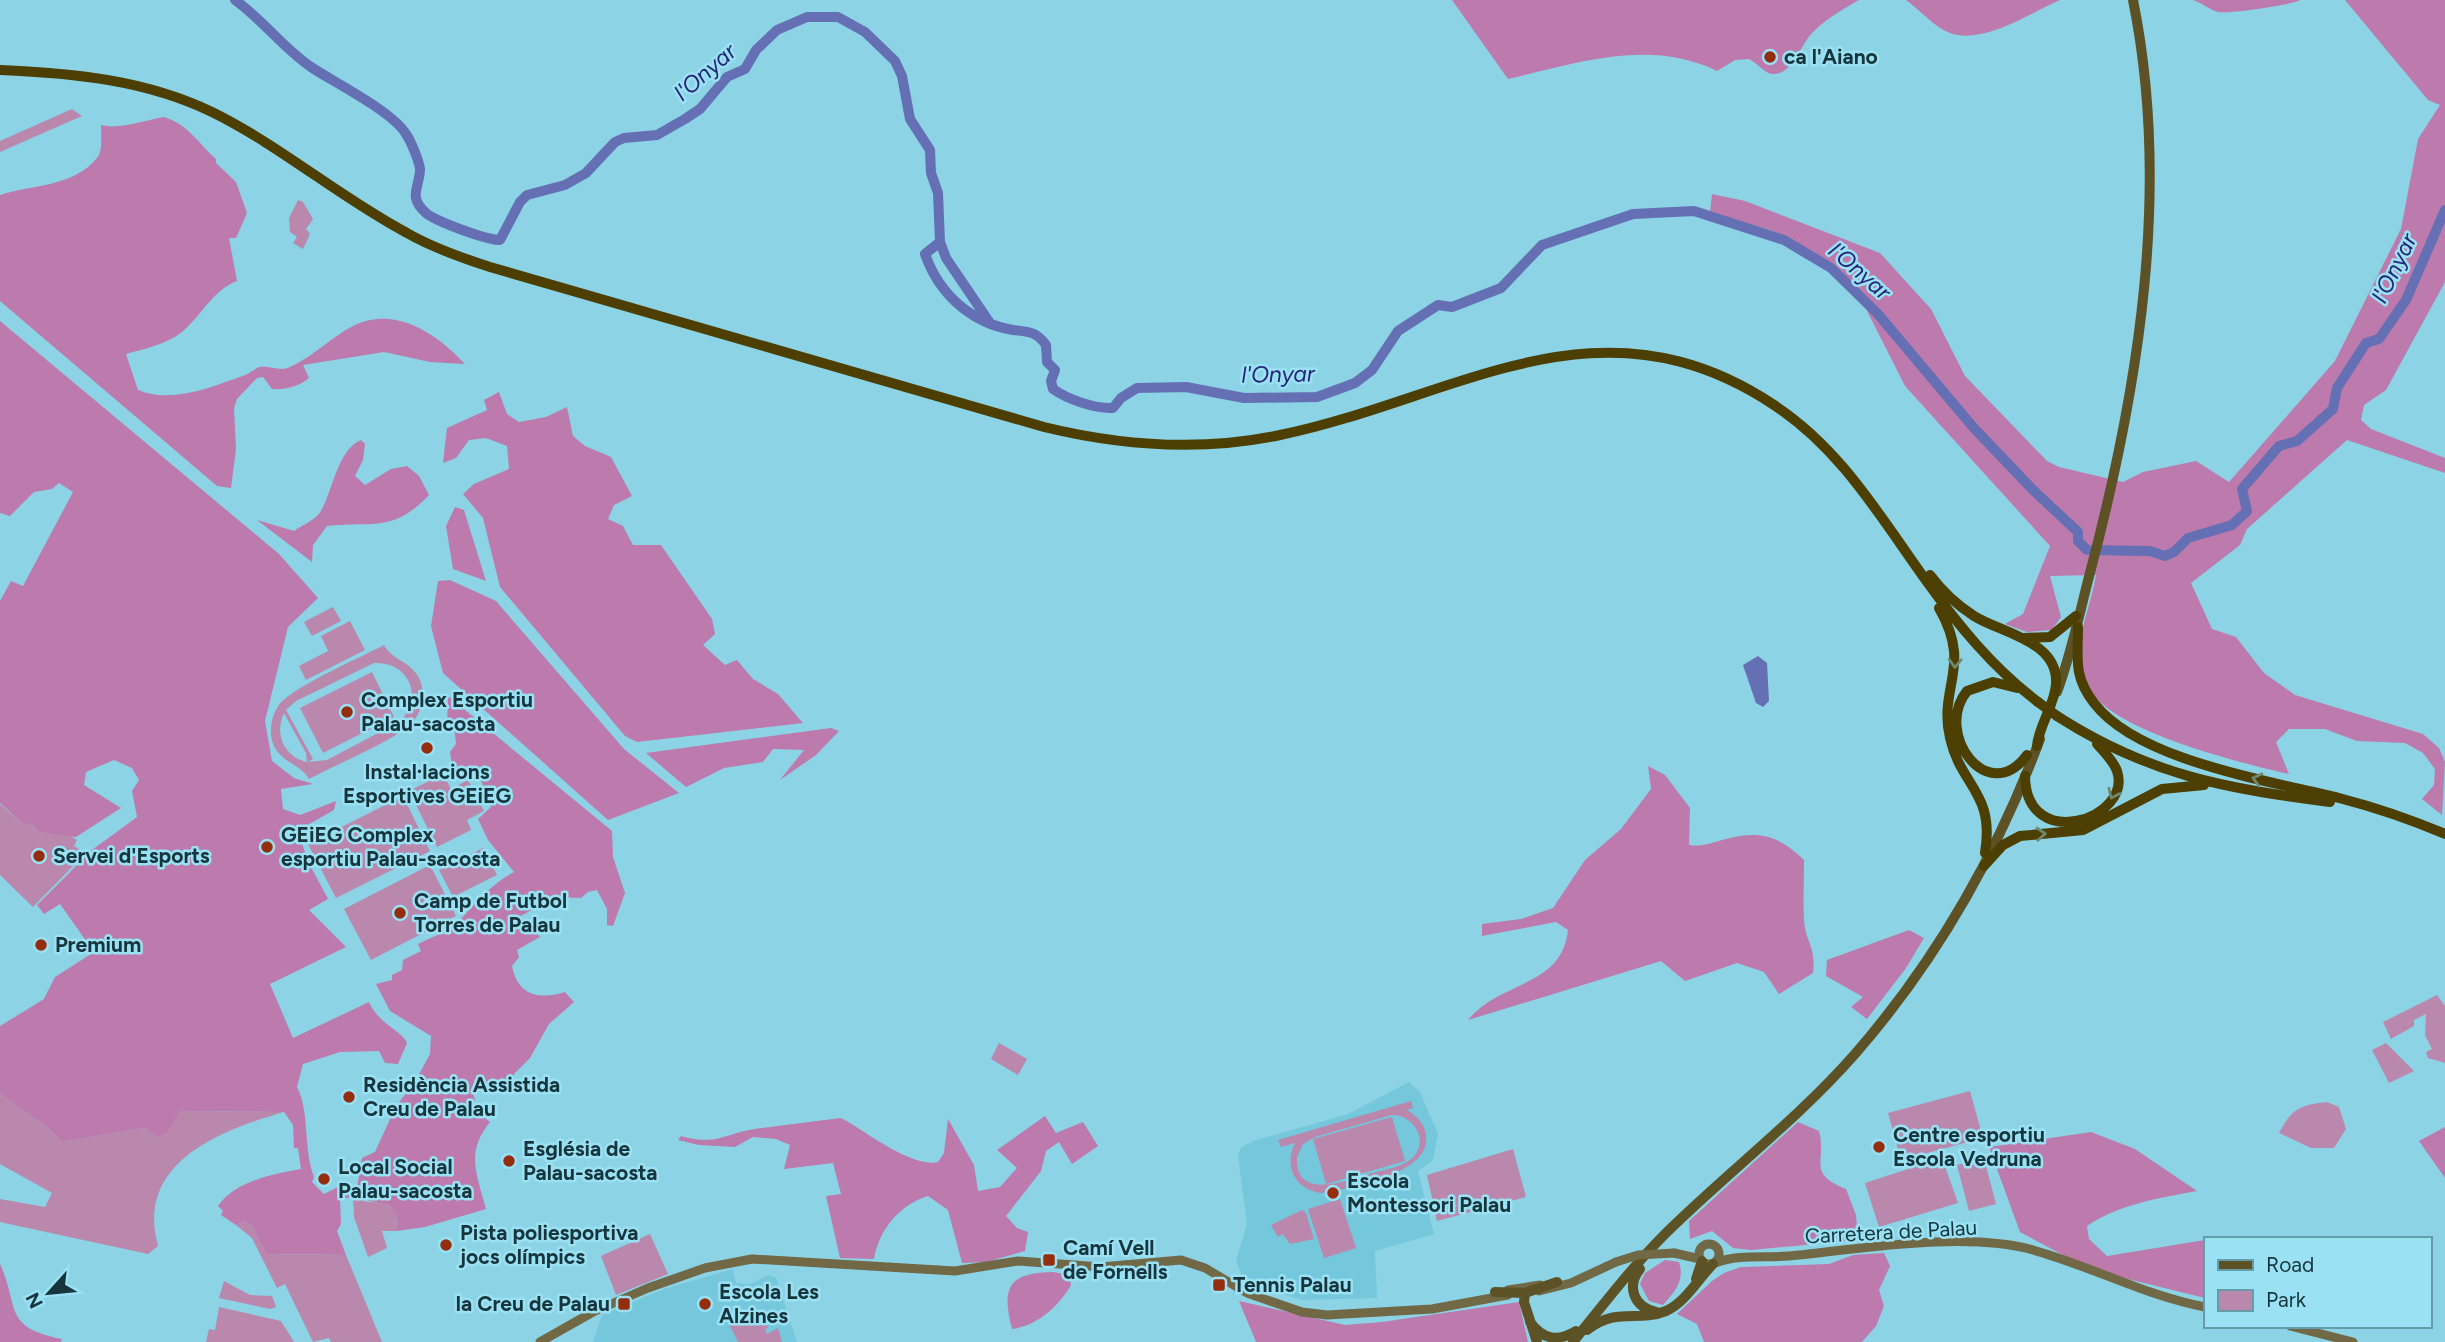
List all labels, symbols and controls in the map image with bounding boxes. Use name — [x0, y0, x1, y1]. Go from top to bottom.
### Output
water label: l'Onyar — [668, 37, 743, 107]
place label: ca l'Aiano — [1784, 44, 1878, 69]
marker: ca l'Aiano — [1762, 49, 1778, 65]
water label: l'Onyar — [2365, 228, 2423, 307]
water label: l'Onyar — [1823, 236, 1898, 306]
water label: l'Onyar — [1241, 359, 1316, 389]
one-way arrow — [1947, 658, 1962, 669]
place label: Complex Esportiu Palau-sacosta — [361, 687, 533, 736]
marker: Complex Esportiu Palau-sacosta — [339, 704, 355, 720]
marker: Instal·lacions Esportives GEiEG — [419, 740, 435, 756]
place label: Instal·lacions Esportives GEiEG — [343, 759, 511, 808]
one-way arrow — [2252, 773, 2264, 787]
one-way arrow — [2108, 787, 2121, 800]
place label: GEiEG Complex esportiu Palau-sacosta — [281, 822, 500, 871]
one-way arrow — [2036, 826, 2047, 841]
marker: GEiEG Complex esportiu Palau-sacosta — [259, 839, 275, 855]
place label: Servei d'Esports — [53, 843, 210, 868]
marker: Servei d'Esports — [31, 848, 47, 864]
place label: Camp de Futbol Torres de Palau — [414, 888, 567, 937]
marker: Camp de Futbol Torres de Palau — [392, 905, 408, 921]
place label: Premium — [55, 932, 141, 957]
marker: Premium — [33, 937, 49, 953]
place label: Residència Assistida Creu de Palau — [363, 1072, 560, 1121]
marker: Residència Assistida Creu de Palau — [341, 1089, 357, 1105]
place label: Centre esportiu Escola Vedruna — [1893, 1122, 2045, 1171]
place label: Església de Palau-sacosta — [523, 1136, 657, 1185]
marker: Centre esportiu Escola Vedruna — [1871, 1139, 1887, 1155]
marker: Església de Palau-sacosta — [501, 1153, 517, 1169]
place label: Local Social Palau-sacosta — [338, 1154, 472, 1203]
place label: Escola Montessori Palau — [1347, 1168, 1511, 1217]
marker: Local Social Palau-sacosta — [316, 1171, 332, 1187]
marker: Escola Montessori Palau — [1325, 1185, 1341, 1201]
street label: Carretera de Palau — [1804, 1215, 1978, 1248]
place label: Pista poliesportiva jocs olímpics — [458, 1220, 639, 1269]
place label: Camí Vell de Fornells — [1063, 1235, 1168, 1284]
marker: Pista poliesportiva jocs olímpics — [438, 1237, 454, 1253]
legend — [2204, 1237, 2431, 1328]
marker: Camí Vell de Fornells — [1041, 1252, 1057, 1268]
text: Road — [2266, 1252, 2314, 1277]
north arrow — [14, 1258, 84, 1328]
place label: Tennis Palau — [1233, 1272, 1352, 1297]
marker: Tennis Palau — [1211, 1277, 1227, 1293]
place label: Escola Les Alzines — [719, 1279, 819, 1328]
text: Park — [2266, 1287, 2307, 1312]
text: N — [21, 1289, 48, 1312]
place label: la Creu de Palau — [456, 1291, 610, 1316]
marker: la Creu de Palau — [616, 1296, 632, 1312]
marker: Escola Les Alzines — [697, 1296, 713, 1312]

